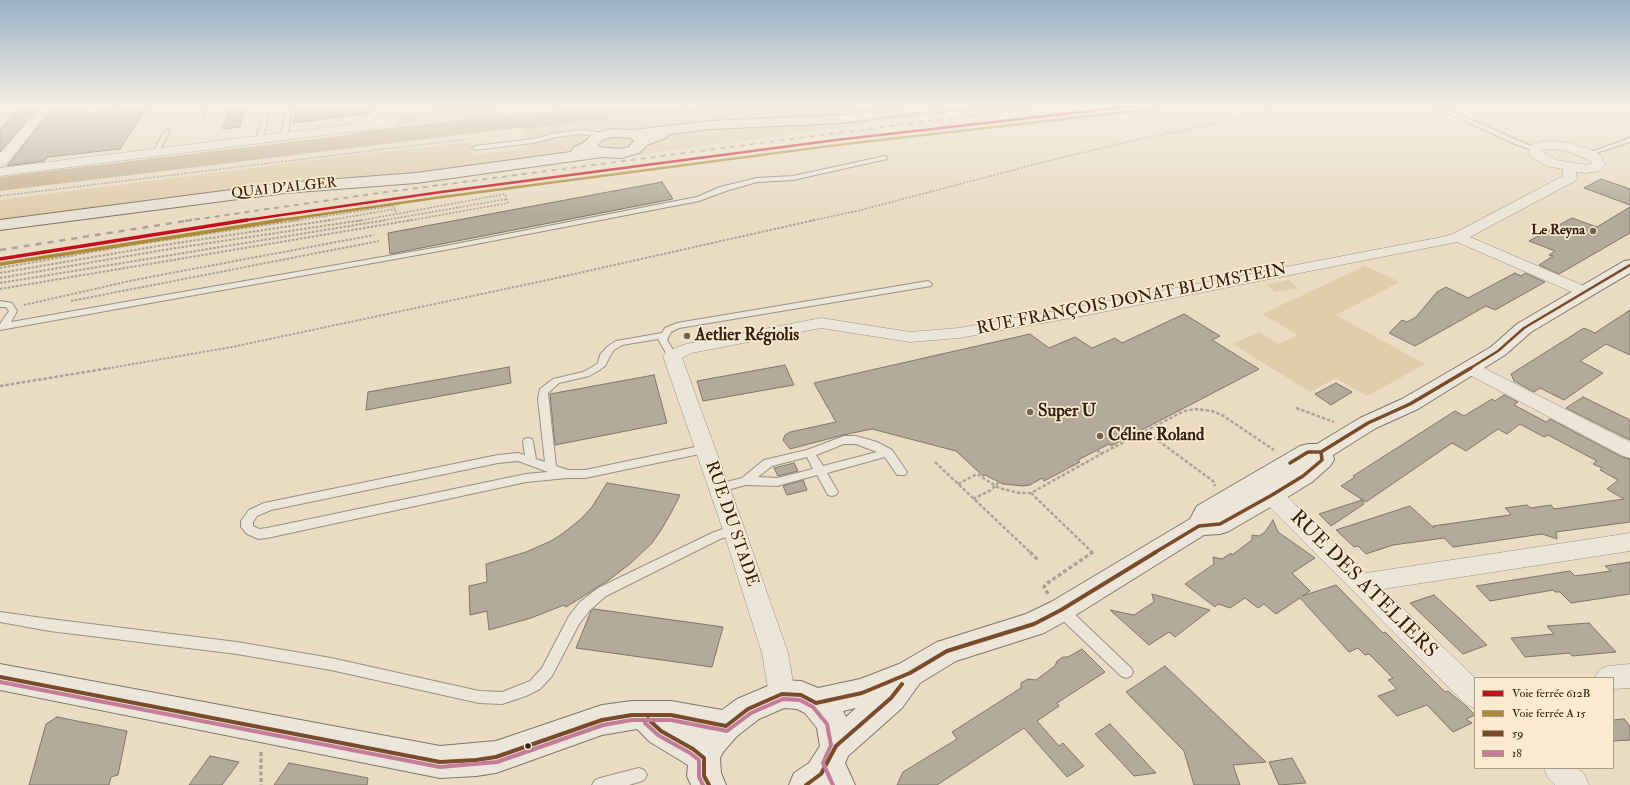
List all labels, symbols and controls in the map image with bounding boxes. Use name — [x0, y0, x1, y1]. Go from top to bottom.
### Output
street label: QUAI D'ALGER — [230, 175, 338, 203]
place label: Le Reyna — [1531, 223, 1585, 239]
marker: Le Reyna — [1588, 226, 1598, 236]
street label: RUE FRANÇOIS DONAT BLUMSTEIN — [975, 260, 1289, 340]
place label: Aetlier Régiolis — [695, 326, 799, 346]
marker: Aetlier Régiolis — [682, 331, 692, 341]
place label: Super U — [1038, 402, 1096, 422]
marker: Super U — [1025, 407, 1035, 417]
place label: Céline Roland — [1108, 426, 1204, 446]
marker: Céline Roland — [1095, 431, 1105, 441]
street label: RUE DU STADE — [700, 458, 762, 590]
street label: RUE DES ATELIERS — [1284, 506, 1442, 664]
legend — [1474, 677, 1614, 769]
text: Voie ferrée 612B — [1512, 686, 1590, 701]
text: Voie ferrée A 15 — [1512, 706, 1586, 721]
text: 59 — [1512, 726, 1523, 741]
unlabelled marker — [523, 741, 533, 751]
text: 18 — [1512, 746, 1522, 761]

